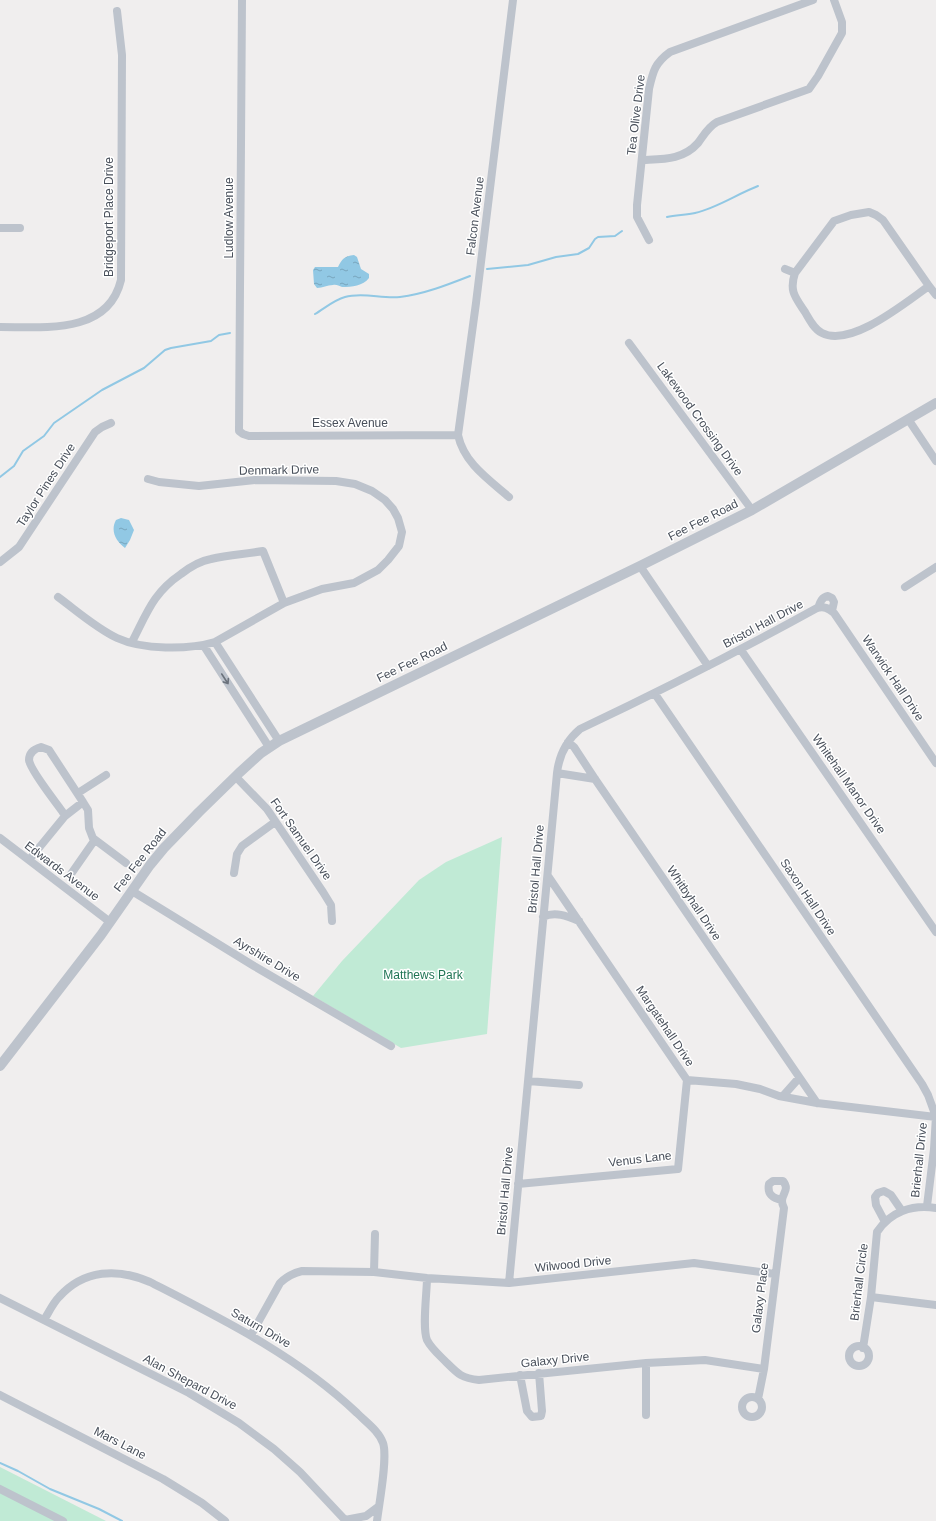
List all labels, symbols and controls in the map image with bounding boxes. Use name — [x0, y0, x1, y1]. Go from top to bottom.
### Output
street label: Tea Olive Drive — [624, 73, 648, 156]
street label: Bridgeport Place Drive — [102, 157, 116, 277]
street label: Falcon Avenue — [463, 176, 487, 256]
street label: Ludlow Avenue — [222, 177, 236, 259]
street label: Lakewood Crossing Drive — [654, 360, 746, 479]
street label: Essex Avenue — [312, 416, 388, 430]
street label: Taylor Pines Drive — [14, 440, 78, 529]
street label: Denmark Drive — [239, 462, 319, 478]
street label: Fee Fee Road — [666, 496, 740, 544]
street label: Bristol Hall Drive — [721, 597, 806, 651]
street label: Warwick Hall Drive — [859, 633, 927, 724]
street label: Fee Fee Road — [374, 639, 450, 685]
one-way arrow — [221, 673, 229, 684]
street label: Whitehall Manor Drive — [809, 732, 889, 837]
street label: Fort Samuel Drive — [268, 795, 335, 883]
street label: Bristol Hall Drive — [525, 824, 547, 914]
street label: Fee Fee Road — [111, 825, 169, 895]
street label: Edwards Avenue — [22, 838, 102, 904]
street label: Saxon Hall Drive — [777, 856, 839, 938]
street label: Whitbyhall Drive — [664, 863, 724, 943]
street label: Ayrshire Drive — [231, 934, 303, 985]
park label: Matthews Park — [383, 968, 464, 982]
street label: Margatehall Drive — [633, 983, 697, 1069]
street label: Brierhall Drive — [908, 1121, 930, 1198]
street label: Bristol Hall Drive — [494, 1146, 516, 1236]
street label: Venus Lane — [608, 1148, 673, 1170]
street label: Brierhall Circle — [847, 1242, 871, 1322]
street label: Wilwood Drive — [534, 1253, 612, 1275]
street label: Galaxy Place — [749, 1262, 771, 1334]
street label: Saturn Drive — [229, 1305, 294, 1351]
street label: Galaxy Drive — [520, 1349, 590, 1371]
street label: Alan Shepard Drive — [141, 1351, 240, 1413]
street label: Mars Lane — [92, 1424, 149, 1462]

